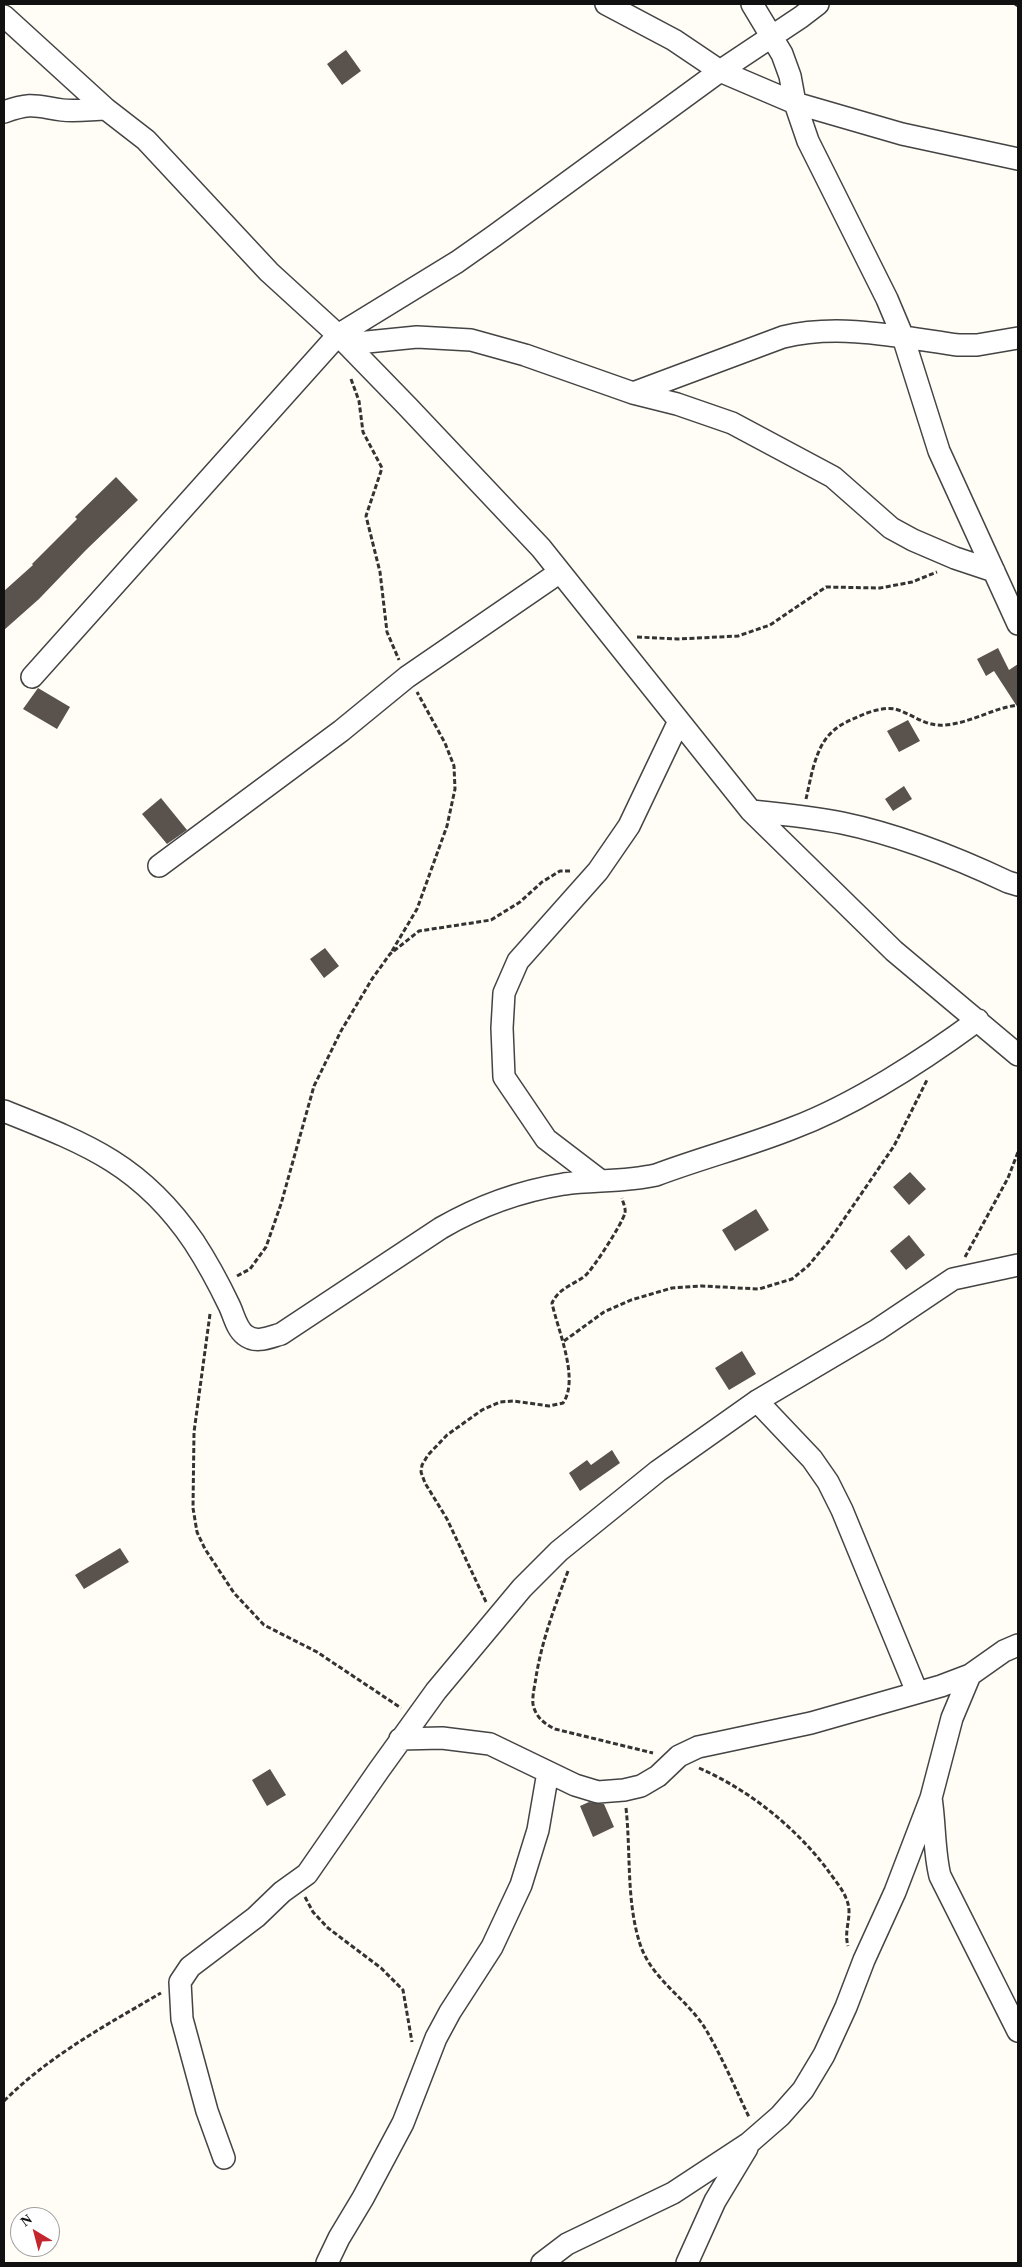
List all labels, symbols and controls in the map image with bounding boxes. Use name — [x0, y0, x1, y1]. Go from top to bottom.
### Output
north arrow — [10, 2207, 60, 2257]
text: N — [18, 2211, 35, 2229]

